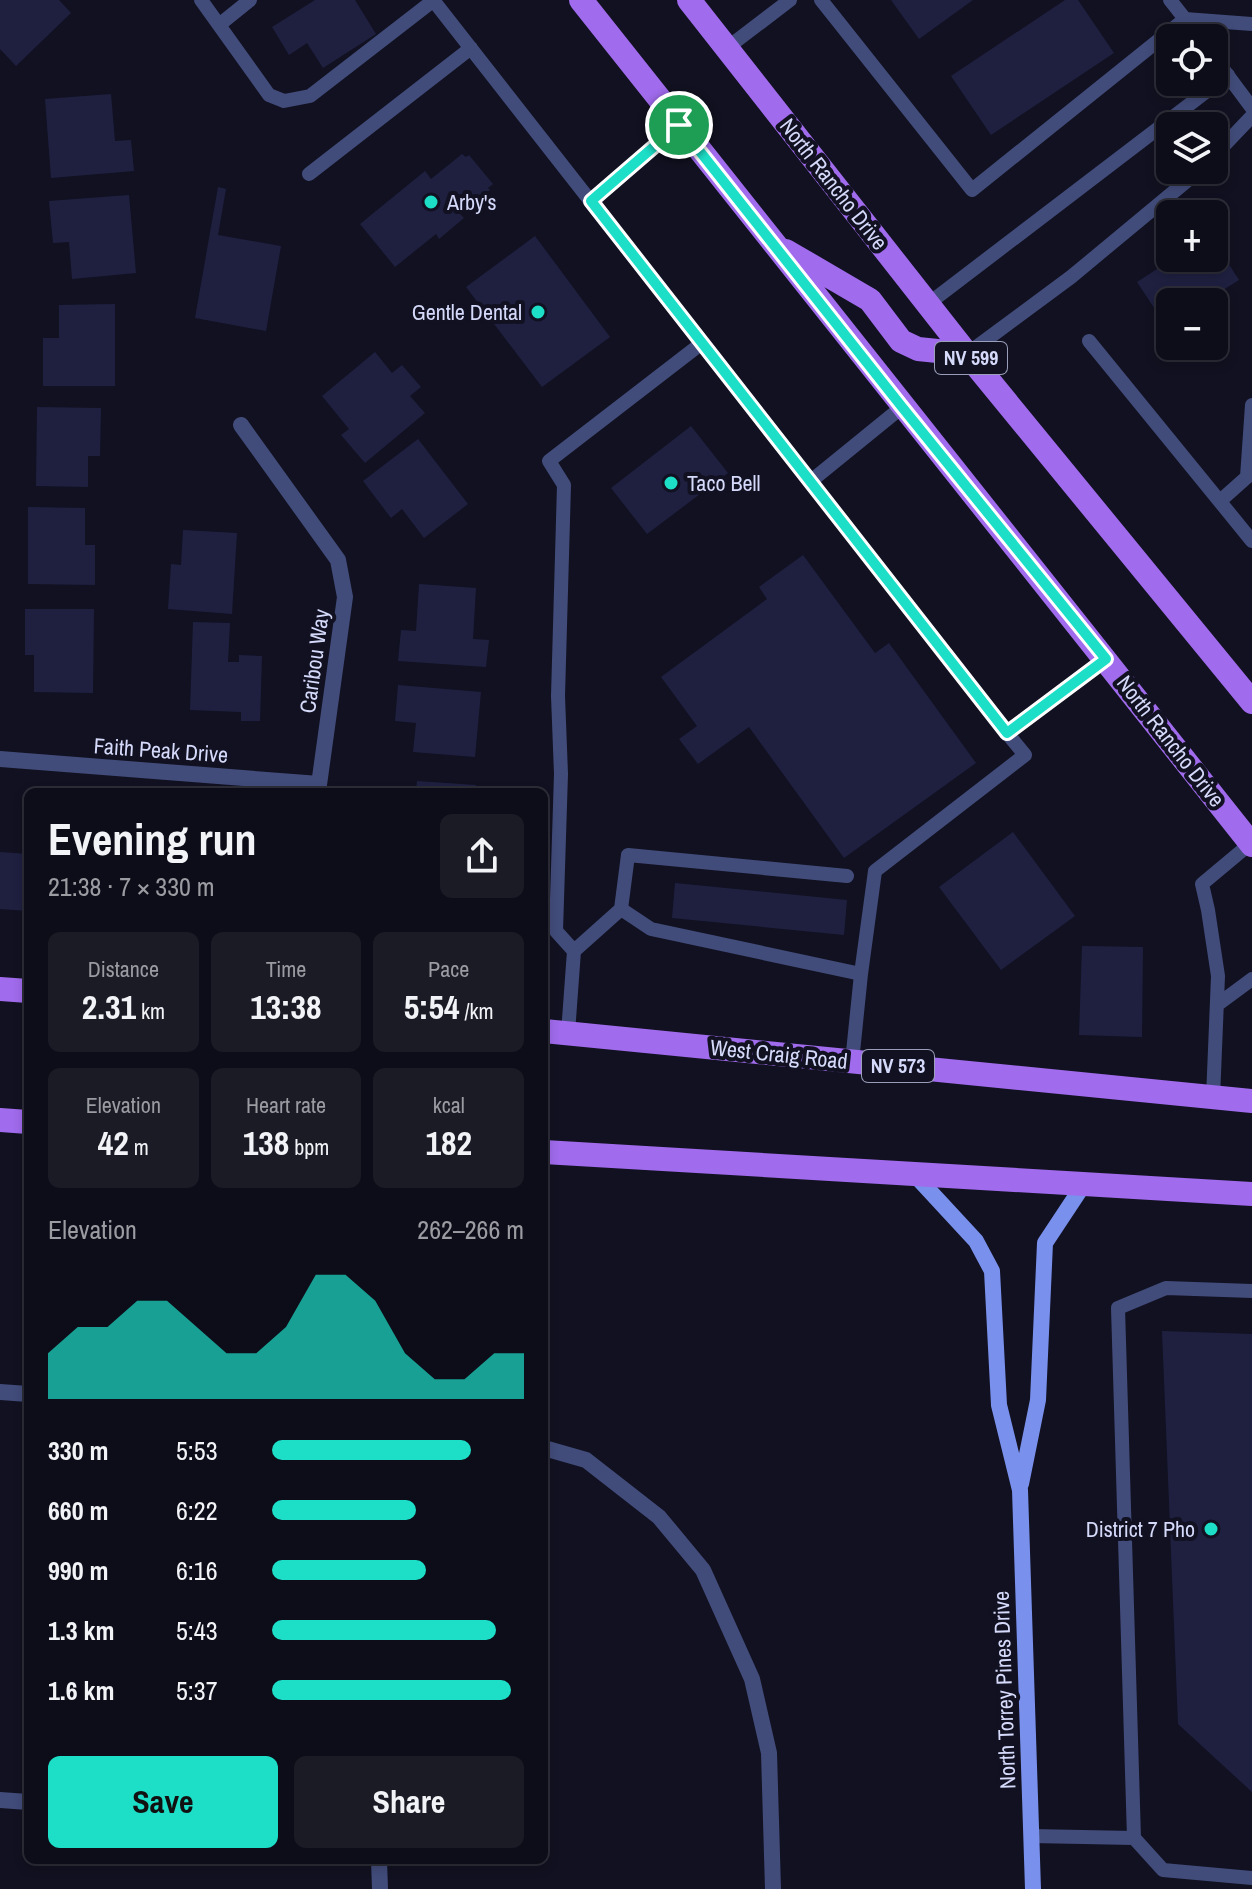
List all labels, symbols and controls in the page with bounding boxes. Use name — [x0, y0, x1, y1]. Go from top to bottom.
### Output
map controls — [1156, 24, 1228, 360]
button: locate — [1156, 24, 1228, 96]
pin — [645, 91, 713, 159]
icon: arrive — [657, 103, 701, 147]
street label: North Rancho Drive — [773, 112, 895, 256]
button: layers — [1156, 112, 1228, 184]
place label: Arby's — [446, 187, 497, 217]
marker: Arby's — [422, 193, 440, 211]
button: + — [1156, 200, 1228, 272]
button: − — [1156, 288, 1228, 360]
place label: Gentle Dental — [412, 297, 522, 327]
marker: Gentle Dental — [529, 303, 547, 321]
road number: NV 599 — [935, 342, 1007, 374]
place label: Taco Bell — [687, 468, 761, 498]
marker: Taco Bell — [662, 474, 680, 492]
street label: Caribou Way — [292, 607, 336, 715]
street label: North Rancho Drive — [1110, 669, 1232, 813]
street label: Faith Peak Drive — [93, 730, 229, 770]
text: Evening run — [48, 809, 257, 869]
button: share — [440, 814, 524, 898]
text: 21:38 · 7 × 330 m — [48, 869, 215, 904]
text: Distance — [88, 954, 159, 984]
text: Time — [266, 954, 306, 984]
text: Pace — [428, 954, 469, 984]
text: 2.31 — [82, 984, 136, 1030]
text: 13:38 — [250, 984, 322, 1030]
text: 5:54 — [404, 984, 460, 1030]
text: km — [136, 996, 165, 1026]
text: /km — [460, 996, 494, 1026]
street label: West Craig Road — [709, 1032, 849, 1076]
road number: NV 573 — [862, 1050, 934, 1082]
text: Elevation — [86, 1090, 161, 1120]
text: Heart rate — [246, 1090, 326, 1120]
text: kcal — [433, 1090, 465, 1120]
text: 42 — [98, 1120, 129, 1166]
text: 138 — [243, 1120, 289, 1166]
text: 182 — [425, 1120, 472, 1166]
text: m — [129, 1132, 149, 1162]
text: bpm — [289, 1132, 329, 1162]
text: Elevation — [48, 1212, 137, 1247]
text: 262–266 m — [417, 1212, 524, 1247]
text: 330 m — [48, 1433, 108, 1468]
text: 5:53 — [176, 1433, 218, 1468]
text: 660 m — [48, 1493, 108, 1528]
text: 6:22 — [176, 1493, 218, 1528]
place label: District 7 Pho — [1086, 1514, 1195, 1544]
marker: District 7 Pho — [1202, 1520, 1220, 1538]
text: 990 m — [48, 1553, 108, 1588]
text: 6:16 — [176, 1553, 218, 1588]
street label: North Torrey Pines Drive — [986, 1590, 1022, 1790]
text: 1.3 km — [48, 1613, 114, 1648]
text: 5:43 — [176, 1613, 218, 1648]
text: 1.6 km — [48, 1673, 114, 1708]
text: 5:37 — [176, 1673, 218, 1708]
button: Save — [48, 1756, 278, 1848]
button: Share — [294, 1756, 524, 1848]

